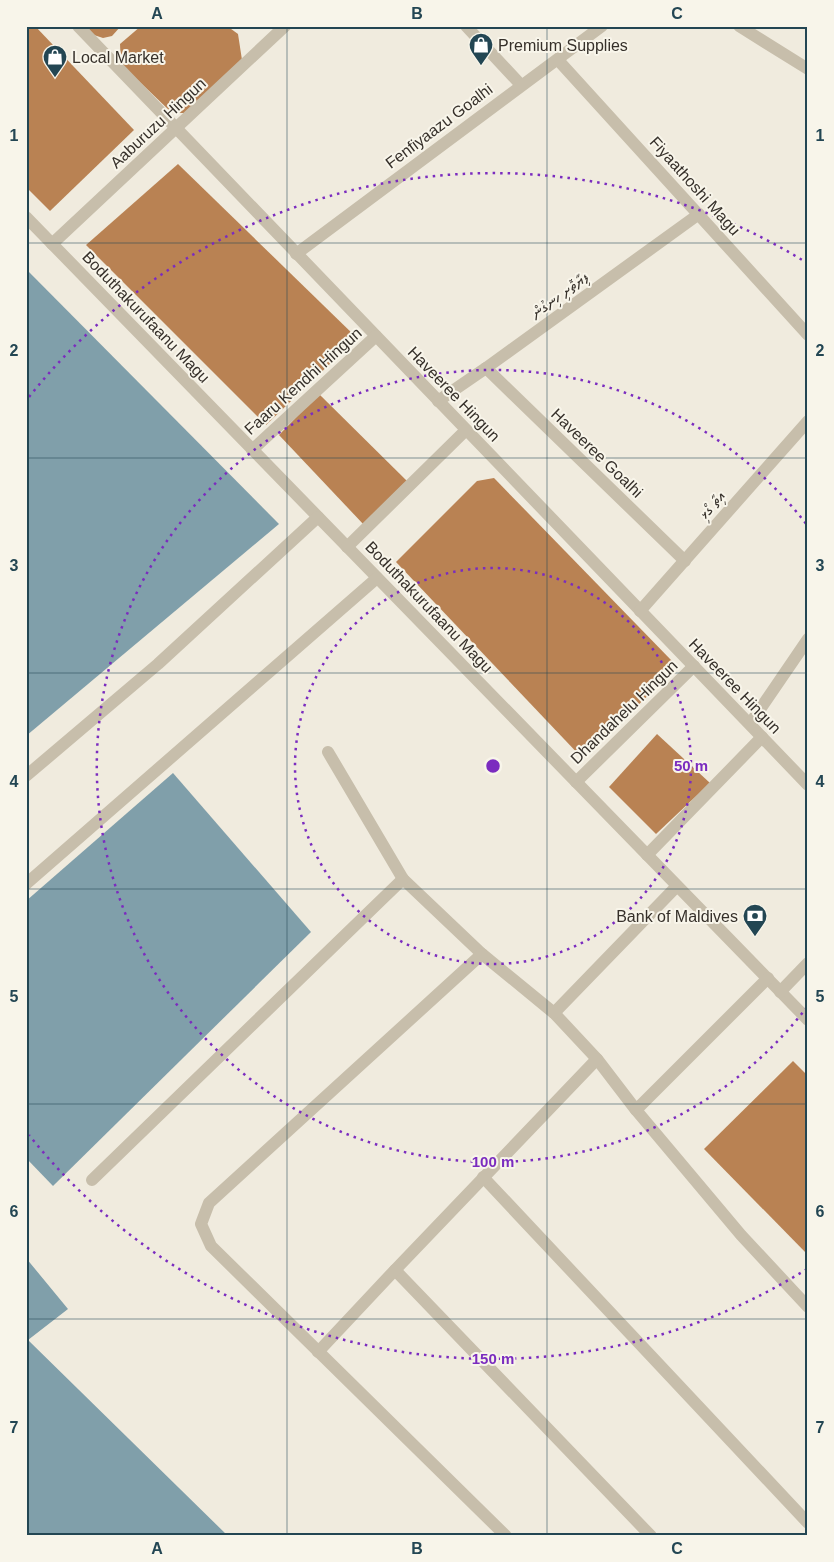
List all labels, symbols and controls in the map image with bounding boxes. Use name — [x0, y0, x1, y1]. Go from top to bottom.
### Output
text: A — [151, 5, 163, 22]
text: B — [411, 5, 423, 22]
text: C — [671, 5, 683, 22]
shop icon: Premium Supplies — [468, 32, 494, 66]
place label: Premium Supplies — [498, 37, 628, 54]
shop icon: Local Market — [42, 44, 68, 78]
place label: Local Market — [72, 49, 164, 66]
street label: Aaburuzu Hingun — [107, 75, 209, 171]
street label: Fenfiyaazu Goalhi — [382, 80, 496, 172]
text: 1 — [10, 127, 19, 144]
text: 1 — [816, 127, 825, 144]
street label: Fiyaathoshi Magu — [646, 133, 744, 239]
street label: Boduthakurufaanu Magu — [79, 248, 213, 386]
street label: ފިޔާތޮށި ހިނގުން — [527, 268, 594, 324]
street label: Faaru Kendhi Hingun — [241, 324, 365, 438]
text: 2 — [10, 342, 19, 359]
text: 2 — [816, 342, 825, 359]
street label: Haveeree Hingun — [405, 343, 503, 445]
street label: Haveeree Goalhi — [548, 405, 646, 501]
street label: އިތާ ގޯޅި — [695, 487, 730, 524]
street label: Boduthakurufaanu Magu — [362, 538, 496, 676]
text: 3 — [10, 557, 19, 574]
text: 3 — [816, 557, 825, 574]
street label: Haveeree Hingun — [686, 635, 784, 737]
street label: Dhandahelu Hingun — [567, 657, 681, 767]
centre of rings — [484, 757, 502, 775]
text: 50 m — [674, 757, 708, 774]
text: 4 — [10, 773, 19, 790]
text: 4 — [816, 773, 825, 790]
bank icon: Bank of Maldives — [742, 903, 768, 937]
place label: Bank of Maldives — [616, 908, 738, 925]
text: 5 — [10, 988, 19, 1005]
text: 5 — [816, 988, 825, 1005]
text: 100 m — [472, 1153, 514, 1170]
text: 6 — [10, 1203, 19, 1220]
text: 6 — [816, 1203, 825, 1220]
text: 150 m — [472, 1350, 514, 1367]
text: 7 — [10, 1419, 19, 1436]
text: 7 — [816, 1419, 825, 1436]
text: A — [151, 1540, 163, 1557]
text: B — [411, 1540, 423, 1557]
text: C — [671, 1540, 683, 1557]

